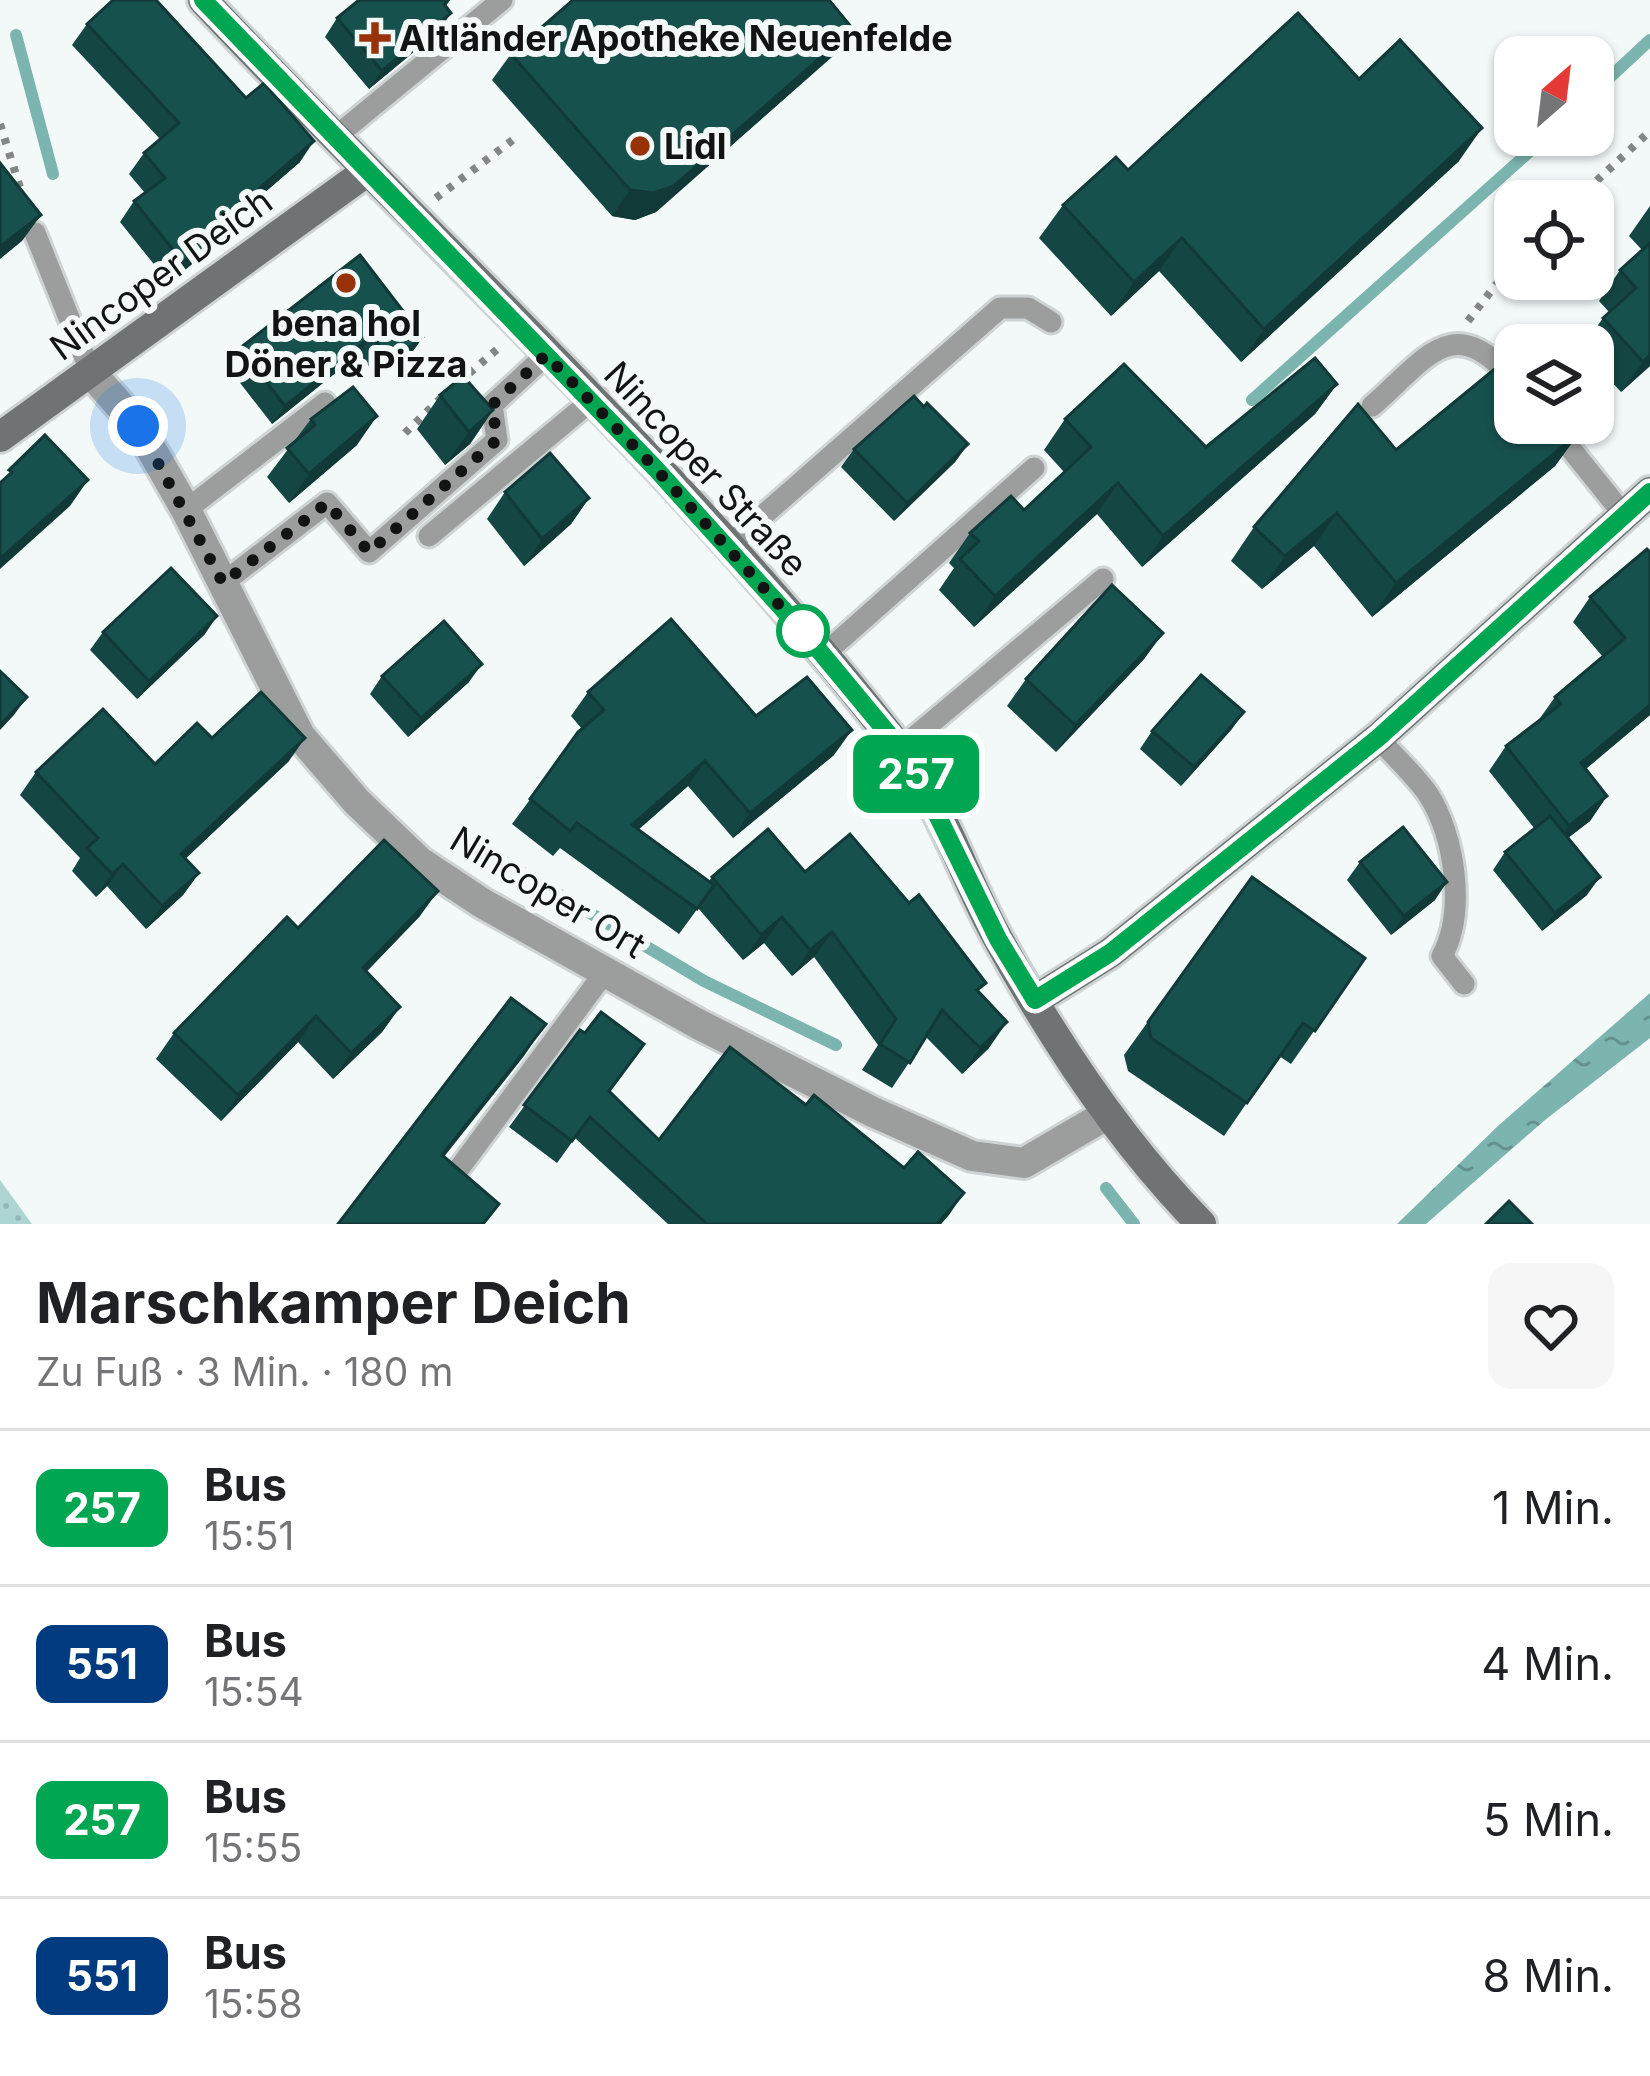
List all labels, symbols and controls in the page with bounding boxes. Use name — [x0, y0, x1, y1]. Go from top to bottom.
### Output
place label: Altländer Apotheke Neuenfelde — [399, 16, 953, 60]
marker: Altländer Apotheke Neuenfelde — [362, 25, 388, 51]
north arrow — [1494, 36, 1614, 156]
map controls — [1494, 36, 1614, 444]
place label: Lidl — [664, 124, 727, 168]
marker: Lidl — [627, 133, 653, 159]
street label: Nincoper Deich — [41, 179, 281, 369]
button: locate — [1494, 180, 1614, 300]
marker: bena hol Döner & Pizza — [333, 270, 359, 296]
place label: bena hol Döner & Pizza — [224, 301, 468, 386]
button: layers — [1494, 324, 1614, 444]
street label: Nincoper Straße — [595, 352, 817, 586]
your location — [108, 396, 168, 456]
unlabelled marker — [778, 606, 828, 656]
line badge: 257 — [847, 735, 985, 813]
text: 257 — [877, 748, 955, 799]
street label: Nincoper Ort — [443, 817, 654, 967]
button: heart — [1488, 1263, 1614, 1389]
text: Marschkamper Deich — [36, 1268, 631, 1337]
text: Zu Fuß · 3 Min. · 180 m — [36, 1348, 453, 1395]
text: Bus — [204, 1457, 287, 1512]
text: 1 Min. — [1492, 1480, 1614, 1535]
text: 257 — [63, 1482, 141, 1533]
text: 15:51 — [204, 1512, 294, 1559]
text: Bus — [204, 1613, 287, 1668]
text: 4 Min. — [1481, 1636, 1614, 1691]
text: 551 — [66, 1638, 138, 1689]
text: 15:54 — [204, 1668, 304, 1715]
text: Bus — [204, 1769, 287, 1824]
text: 5 Min. — [1483, 1792, 1614, 1847]
text: 257 — [63, 1794, 141, 1845]
text: 15:55 — [204, 1824, 302, 1871]
text: Bus — [204, 1925, 287, 1980]
text: 8 Min. — [1482, 1948, 1614, 2003]
text: 551 — [66, 1950, 138, 2001]
text: 15:58 — [204, 1980, 303, 2027]

